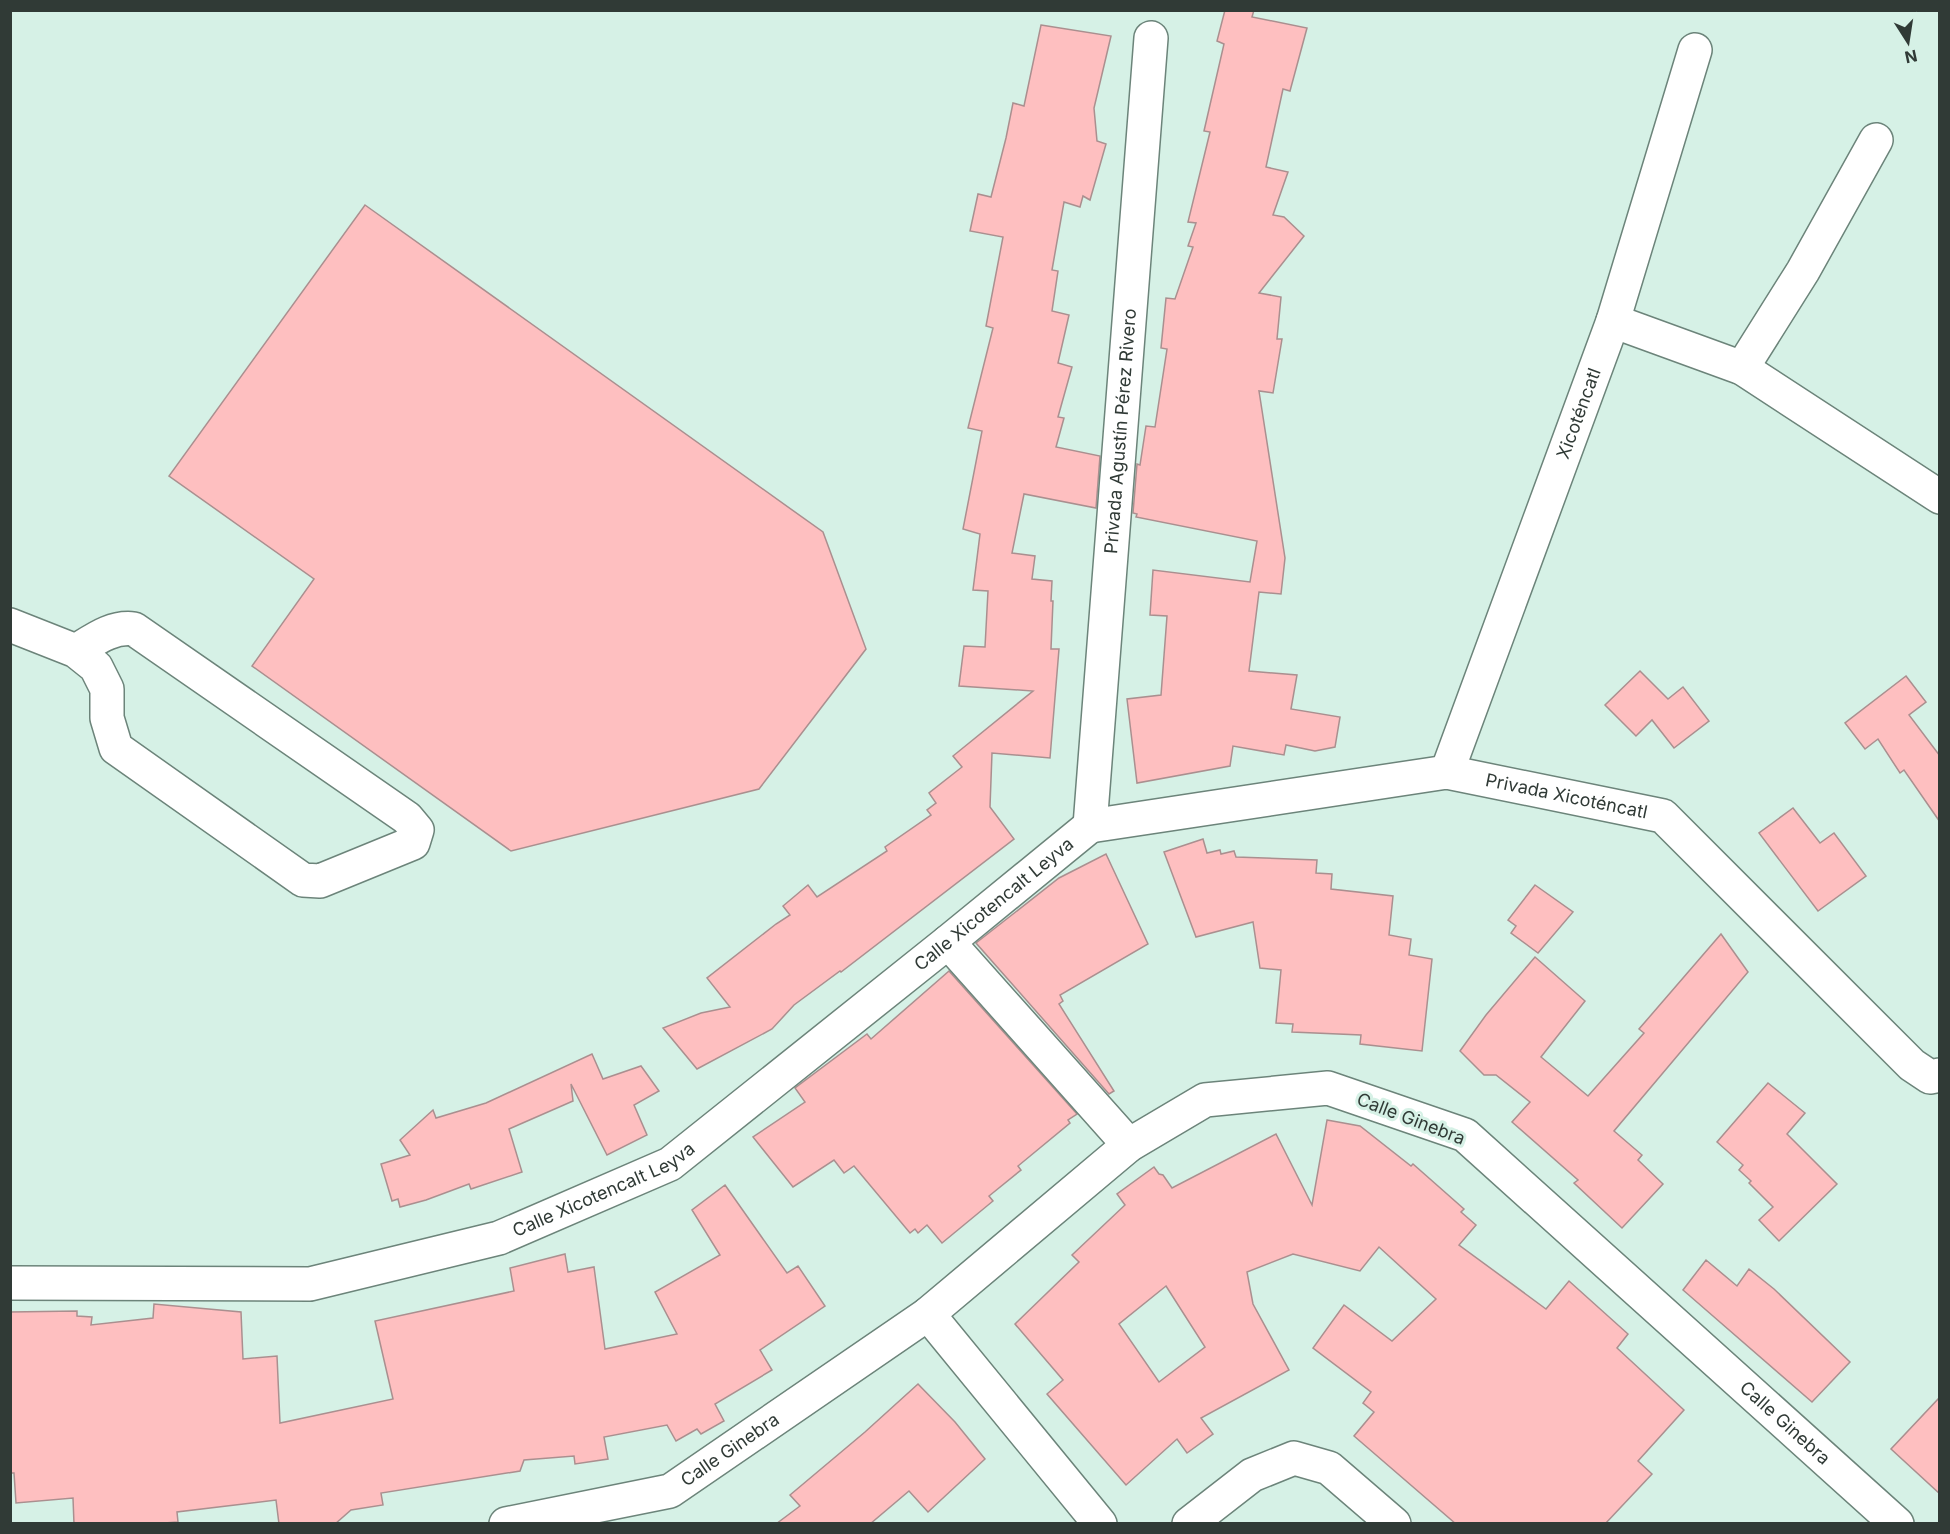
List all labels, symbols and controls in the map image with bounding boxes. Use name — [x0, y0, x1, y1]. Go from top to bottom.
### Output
north arrow — [1878, 12, 1938, 72]
text: N — [1903, 46, 1919, 68]
street label: Privada Agustín Pérez Rivero — [1100, 308, 1140, 555]
street label: Xicoténcatl — [1552, 365, 1605, 462]
street label: Privada Xicoténcatl — [1484, 769, 1649, 823]
street label: Calle Xicotencalt Leyva — [910, 833, 1077, 975]
street label: Calle Ginebra — [1354, 1088, 1468, 1149]
street label: Calle Xicotencalt Leyva — [509, 1138, 699, 1241]
street label: Calle Ginebra — [1736, 1377, 1835, 1469]
street label: Calle Ginebra — [677, 1408, 783, 1490]

